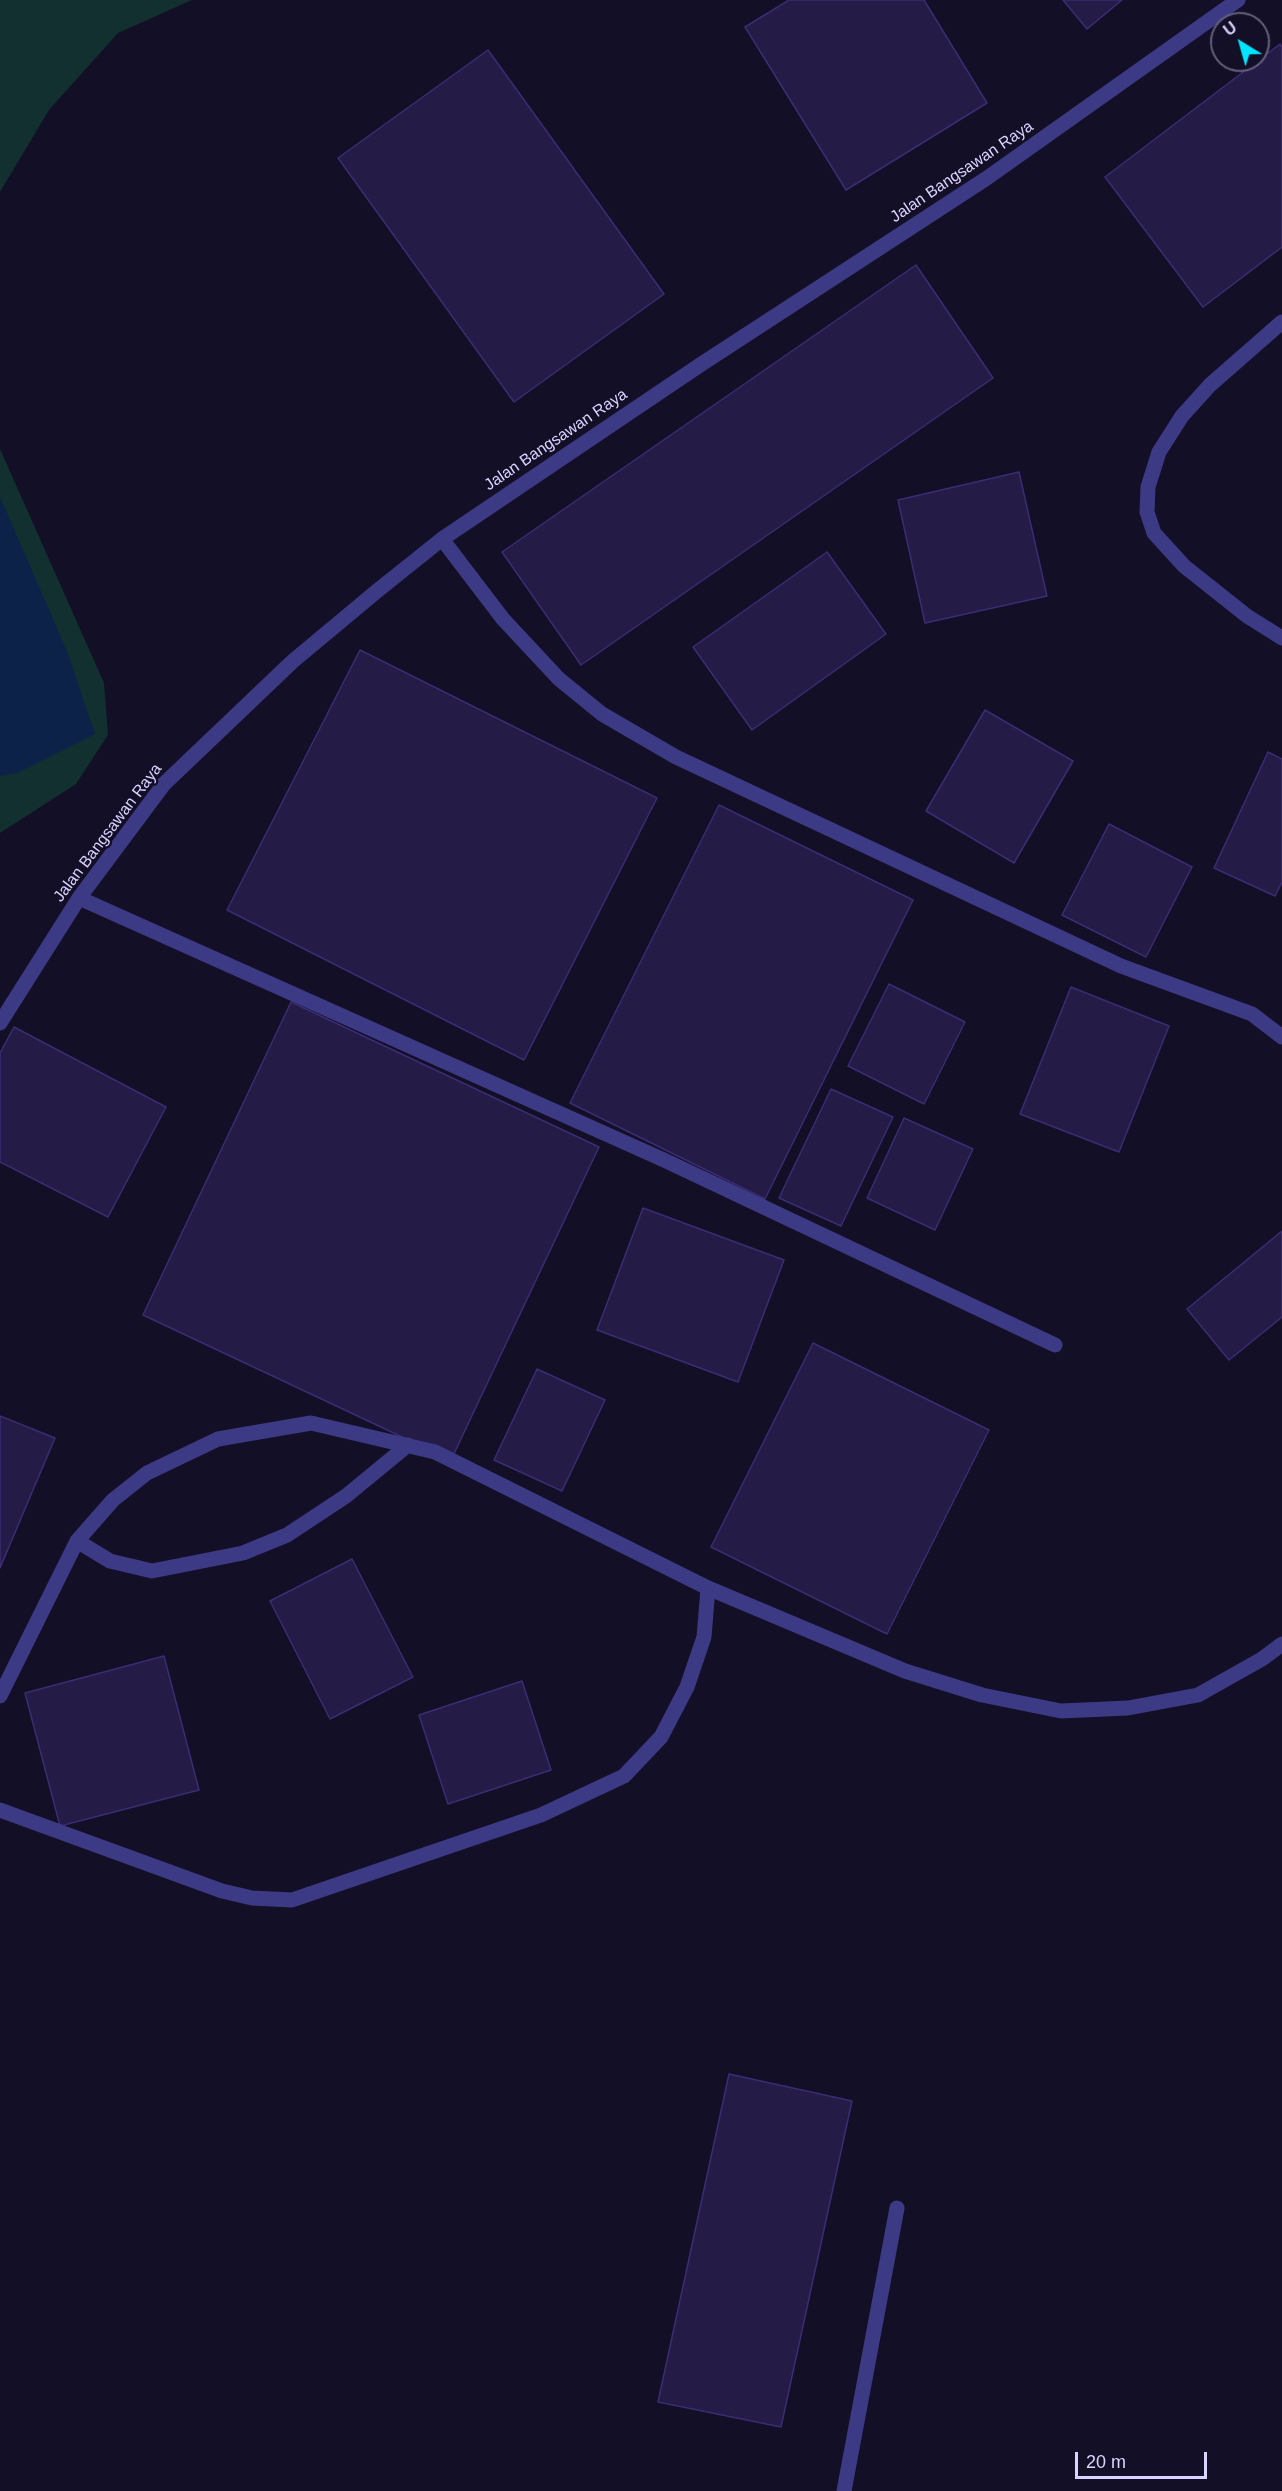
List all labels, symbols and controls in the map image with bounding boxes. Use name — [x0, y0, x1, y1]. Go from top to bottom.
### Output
north arrow — [1210, 12, 1270, 72]
text: U — [1220, 19, 1240, 39]
street label: Jalan Bangsawan Raya — [887, 117, 1037, 227]
street label: Jalan Bangsawan Raya — [481, 385, 631, 495]
street label: Jalan Bangsawan Raya — [50, 760, 166, 906]
scale bar — [1078, 2440, 1210, 2478]
text: 20 m — [1086, 2452, 1126, 2472]

